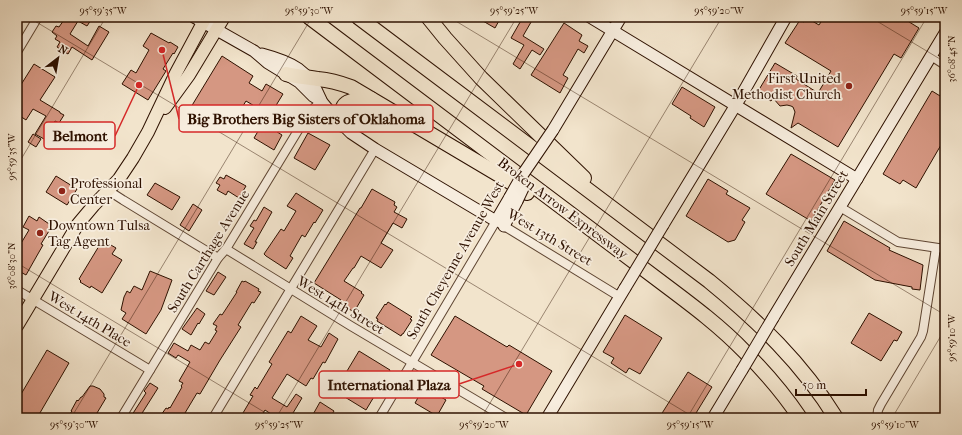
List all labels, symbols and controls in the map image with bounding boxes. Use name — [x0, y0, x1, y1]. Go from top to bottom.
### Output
text: 95°59'35"W — [79, 5, 128, 17]
text: 95°59'30"W — [285, 5, 334, 17]
text: 95°59'25"W — [490, 5, 539, 17]
text: 95°59'20"W — [694, 5, 745, 17]
text: 95°59'15"W — [901, 5, 948, 17]
text: 36°08'45"N — [946, 35, 958, 83]
north arrow — [38, 38, 78, 78]
text: N — [56, 42, 70, 58]
place label: First United Methodist Church — [732, 70, 841, 103]
marker: First United Methodist Church — [844, 81, 854, 91]
callout: Big Brothers Big Sisters of Oklahoma — [179, 105, 433, 132]
text: Big Brothers Big Sisters of Oklahoma — [187, 110, 426, 128]
callout: Belmont — [44, 122, 115, 149]
text: Belmont — [52, 127, 108, 145]
text: 95°59'35"W — [6, 132, 18, 181]
street label: Broken Arrow Expressway — [494, 154, 632, 263]
street label: South Main Street — [781, 167, 852, 270]
place label: Professional Center — [70, 175, 143, 208]
street label: South Cheyenne Avenue West — [403, 178, 508, 343]
marker: Professional Center — [57, 186, 67, 196]
street label: South Carthage Avenue — [164, 187, 253, 316]
street label: West 13th Street — [503, 205, 595, 270]
place label: Downtown Tulsa Tag Agent — [48, 217, 150, 250]
marker: Downtown Tulsa Tag Agent — [35, 228, 45, 238]
text: 36°08'30"N — [6, 242, 18, 289]
street label: West 14th Street — [293, 272, 388, 338]
street label: West 14th Place — [44, 287, 134, 351]
text: 95°59'10"W — [946, 313, 958, 362]
callout: International Plaza — [319, 371, 459, 398]
scale bar — [796, 371, 866, 397]
text: International Plaza — [327, 376, 452, 394]
text: 50 m — [802, 378, 826, 392]
text: 95°59'30"W — [50, 419, 99, 431]
text: 95°59'25"W — [255, 419, 304, 431]
text: 95°59'20"W — [459, 419, 510, 431]
text: 95°59'15"W — [667, 419, 714, 431]
text: 95°59'10"W — [871, 419, 920, 431]

